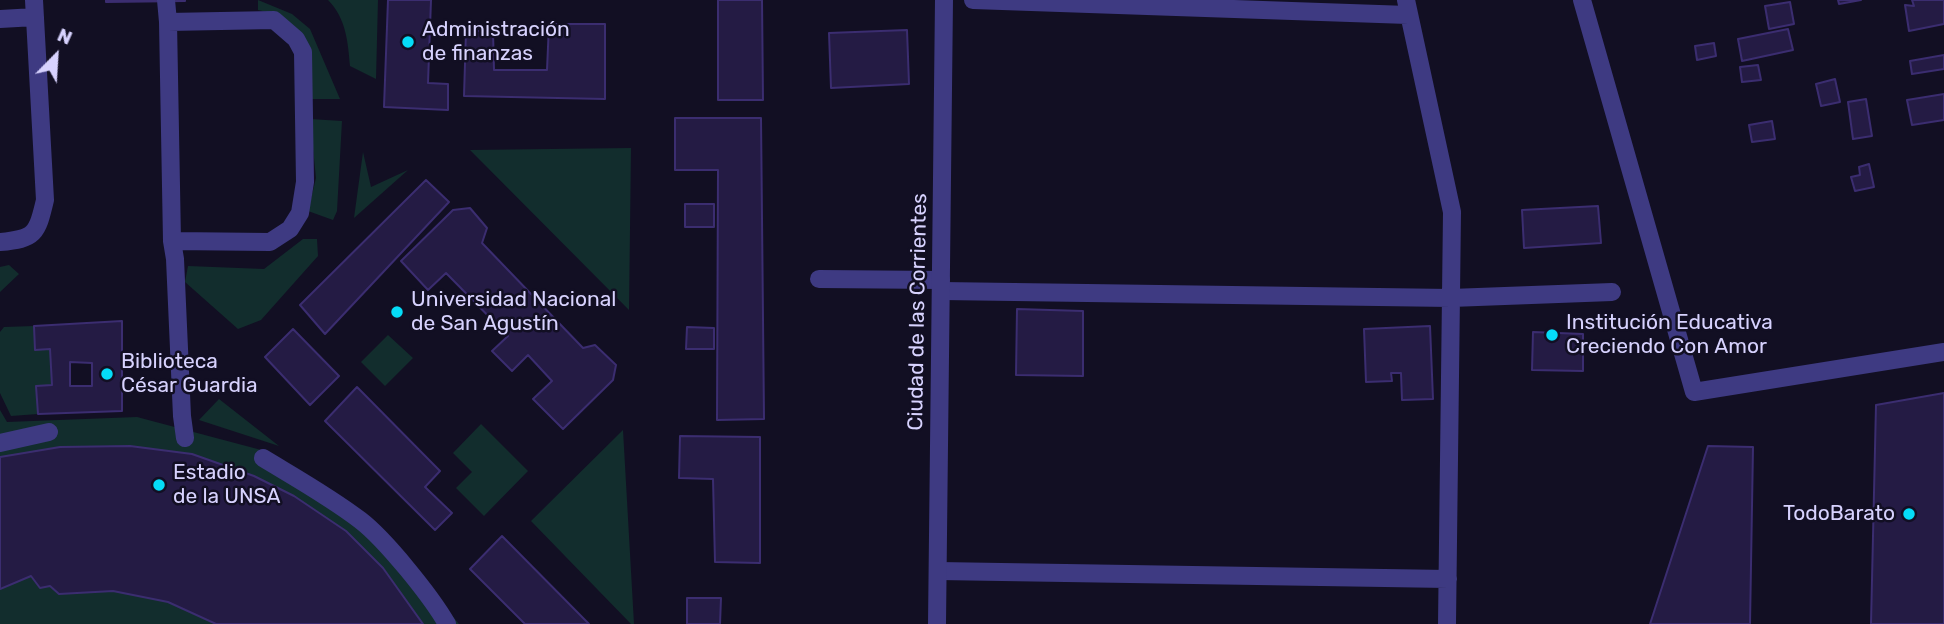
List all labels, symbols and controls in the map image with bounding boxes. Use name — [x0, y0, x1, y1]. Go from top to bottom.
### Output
place label: Administración de finanzas — [422, 17, 570, 67]
north arrow — [21, 21, 91, 91]
text: N — [54, 23, 76, 50]
marker: Administración de finanzas — [400, 34, 416, 50]
street label: Ciudad de las Corrientes — [903, 193, 933, 431]
place label: Universidad Nacional de San Agustín — [411, 287, 616, 337]
marker: Universidad Nacional de San Agustín — [389, 304, 405, 320]
place label: Institución Educativa Creciendo Con Amor — [1566, 310, 1773, 360]
marker: Institución Educativa Creciendo Con Amor — [1544, 327, 1560, 343]
place label: Biblioteca César Guardia — [121, 349, 258, 399]
marker: Biblioteca César Guardia — [99, 366, 115, 382]
place label: Estadio de la UNSA — [173, 460, 280, 510]
marker: Estadio de la UNSA — [151, 477, 167, 493]
place label: TodoBarato — [1783, 501, 1895, 527]
marker: TodoBarato — [1901, 506, 1917, 522]

